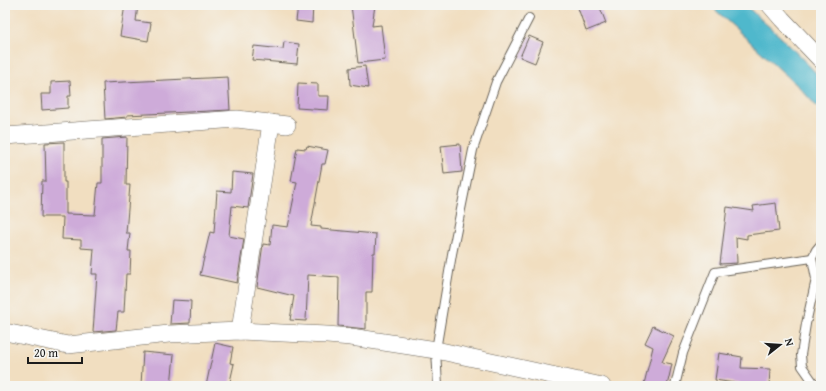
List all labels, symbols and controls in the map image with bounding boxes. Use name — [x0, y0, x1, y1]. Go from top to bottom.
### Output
north arrow — [760, 325, 800, 365]
text: N — [781, 336, 798, 349]
scale bar — [28, 339, 82, 365]
text: 20 m — [34, 344, 58, 361]

